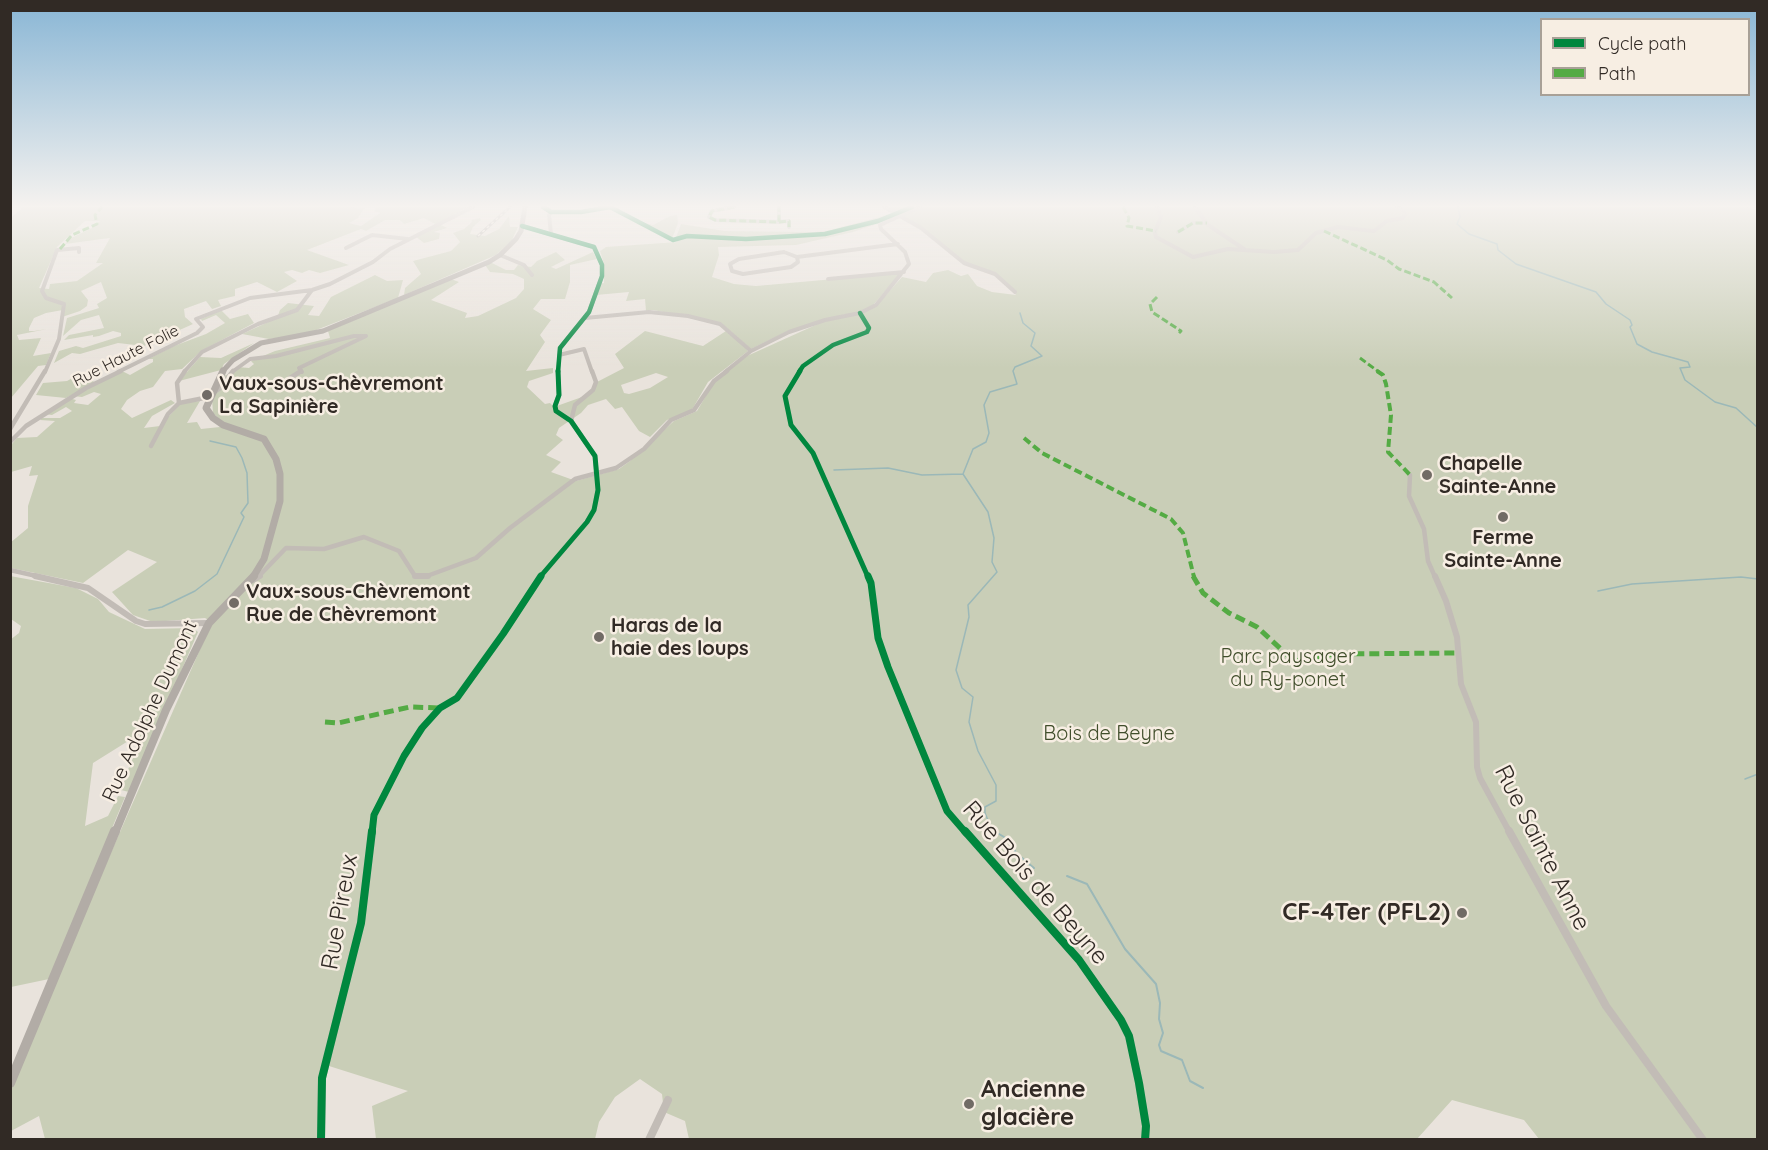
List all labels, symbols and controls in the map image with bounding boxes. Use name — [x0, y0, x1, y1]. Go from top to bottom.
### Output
legend — [1540, 18, 1750, 96]
text: Cycle path — [1598, 32, 1686, 55]
text: Path — [1598, 62, 1636, 85]
street label: Rue Haute Folie — [70, 321, 182, 391]
place label: Vaux-sous-Chèvremont La Sapinière — [219, 372, 444, 419]
marker: Vaux-sous-Chèvremont La Sapinière — [200, 388, 214, 402]
place label: Chapelle Sainte-Anne — [1439, 452, 1556, 499]
marker: Chapelle Sainte-Anne — [1420, 468, 1434, 482]
marker: Ferme Sainte-Anne — [1496, 510, 1510, 524]
place label: Ferme Sainte-Anne — [1444, 526, 1562, 573]
place label: Vaux-sous-Chèvremont Rue de Chèvremont — [246, 580, 471, 627]
marker: Vaux-sous-Chèvremont Rue de Chèvremont — [227, 596, 241, 610]
place label: Haras de la haie des loups — [611, 614, 749, 661]
street label: Rue Adolphe Dumont — [97, 616, 203, 806]
marker: Haras de la haie des loups — [592, 630, 606, 644]
park label: Parc paysager du Ry-ponet — [1220, 645, 1356, 692]
park label: Bois de Beyne — [1043, 722, 1175, 746]
street label: Rue Sainte Anne — [1488, 761, 1596, 935]
street label: Rue Bois de Beyne — [956, 795, 1114, 971]
street label: Rue Pireux — [316, 852, 364, 972]
place label: CF-4Ter (PFL2) — [1282, 899, 1450, 927]
marker: CF-4Ter (PFL2) — [1455, 906, 1469, 920]
place label: Ancienne glacière — [981, 1076, 1086, 1132]
marker: Ancienne glacière — [962, 1097, 976, 1111]

